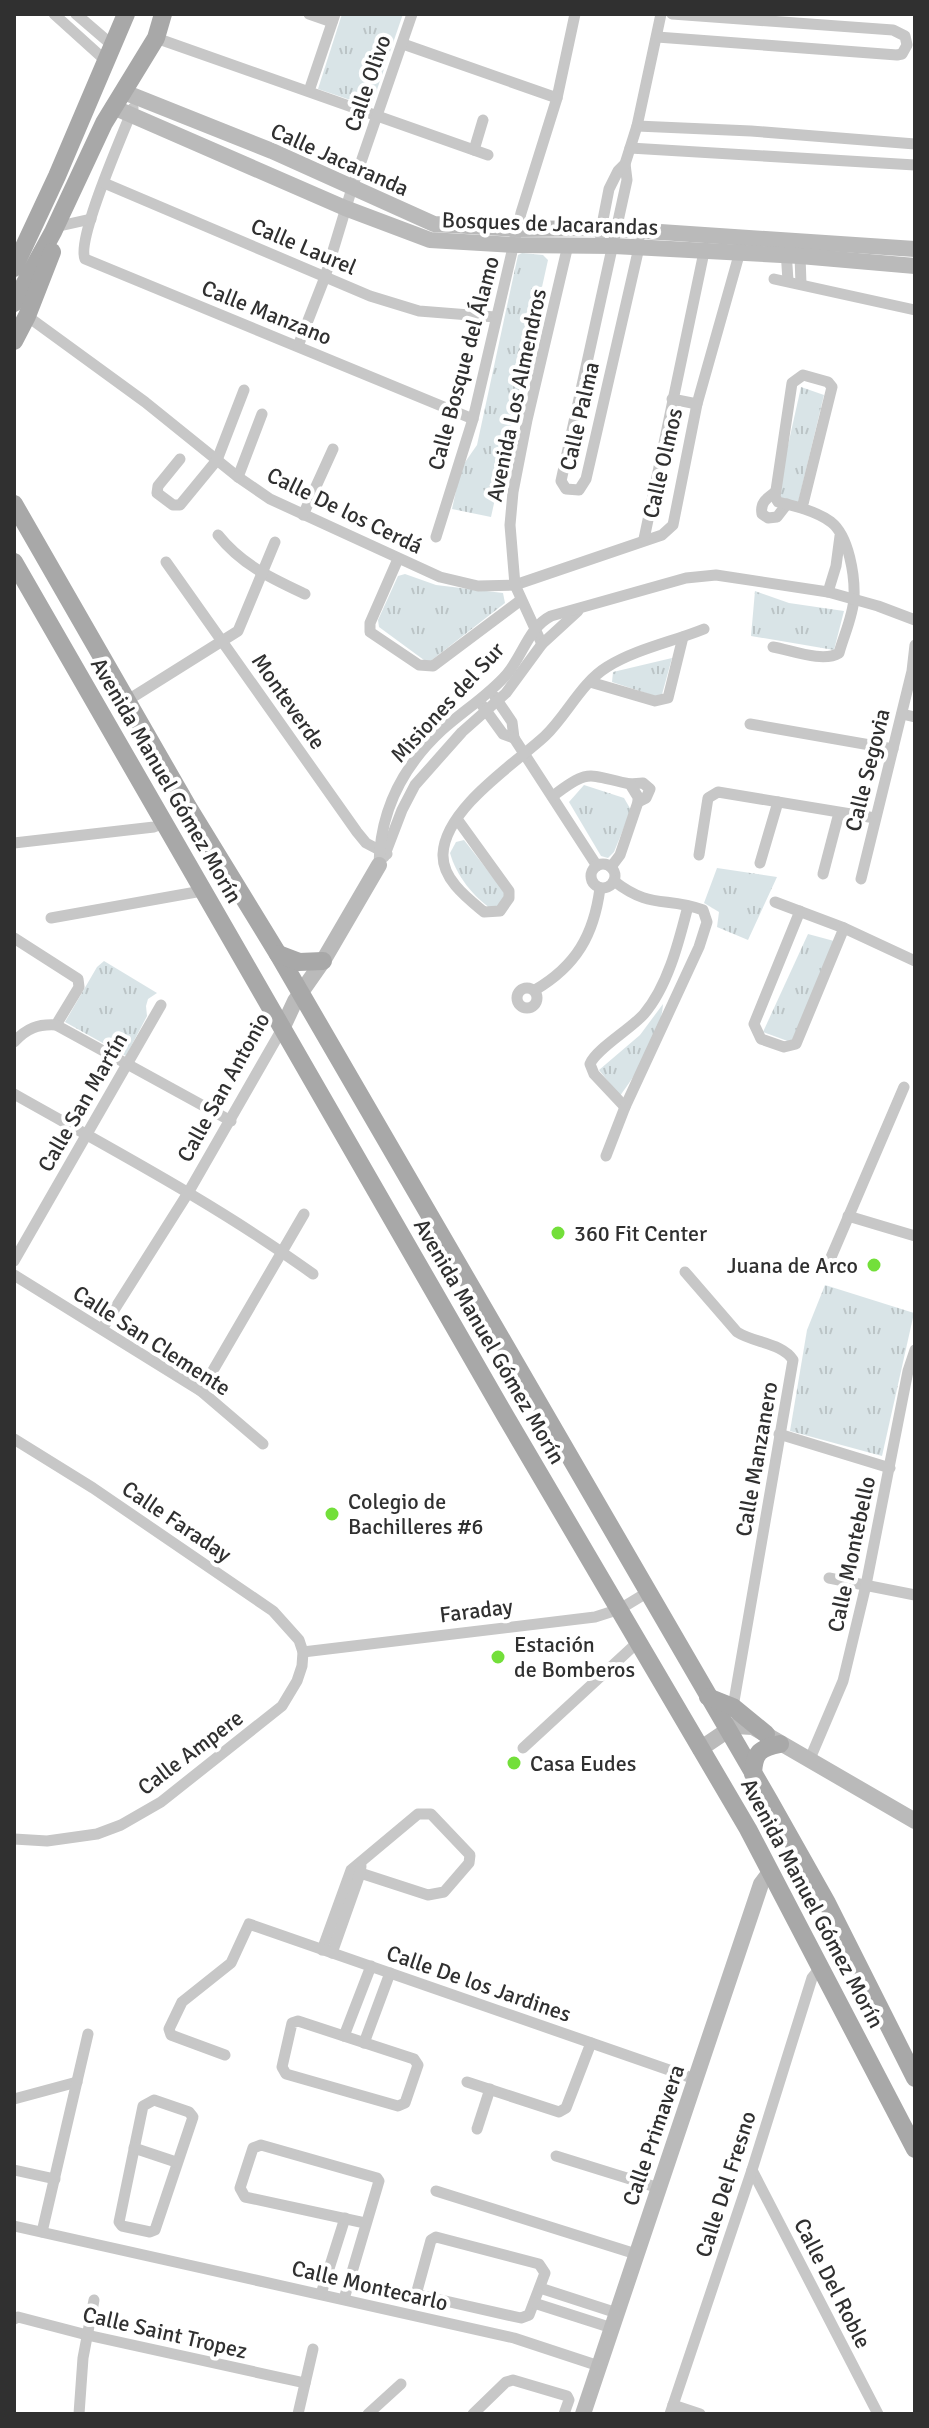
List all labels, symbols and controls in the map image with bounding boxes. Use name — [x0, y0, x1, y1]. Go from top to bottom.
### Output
street label: Calle Olivo — [338, 31, 397, 135]
street label: Calle Jacaranda — [267, 117, 413, 202]
street label: Bosques de Jacarandas — [441, 206, 659, 241]
street label: Calle Laurel — [247, 212, 361, 281]
street label: Calle Bosque del Álamo — [422, 253, 505, 473]
street label: Calle Manzano — [198, 274, 336, 351]
street label: Avenida Los Almendros — [481, 286, 552, 504]
street label: Calle Palma — [554, 359, 605, 473]
street label: Calle Olmos — [637, 405, 688, 521]
street label: Calle De los Cerdá — [263, 461, 427, 560]
street label: Misiones del Sur — [385, 637, 510, 768]
street label: Monteverde — [246, 648, 331, 754]
street label: Avenida Manuel Gómez Morín — [85, 653, 248, 908]
street label: Calle Segovia — [839, 706, 896, 834]
street label: Calle San Antonio — [171, 1008, 276, 1167]
street label: Calle San Martín — [32, 1028, 133, 1177]
street label: Avenida Manuel Gómez Morín — [408, 1214, 571, 1469]
place label: 360 Fit Center — [574, 1220, 707, 1247]
marker: 360 Fit Center — [549, 1224, 567, 1242]
place label: Juana de Arco — [727, 1252, 858, 1279]
marker: Juana de Arco — [865, 1256, 883, 1274]
street label: Calle San Clemente — [68, 1279, 236, 1401]
street label: Calle Manzanero — [730, 1380, 783, 1539]
street label: Calle Montebello — [822, 1474, 881, 1635]
street label: Calle Faraday — [117, 1475, 237, 1568]
place label: Colegio de Bachilleres #6 — [348, 1488, 483, 1540]
marker: Colegio de Bachilleres #6 — [323, 1505, 341, 1523]
street label: Faraday — [438, 1593, 515, 1628]
place label: Estación de Bomberos — [514, 1631, 635, 1683]
marker: Estación de Bomberos — [489, 1648, 507, 1666]
street label: Calle Ampere — [132, 1704, 248, 1801]
place label: Casa Eudes — [530, 1750, 636, 1777]
marker: Casa Eudes — [505, 1754, 523, 1772]
street label: Avenida Manuel Gómez Morín — [735, 1774, 890, 2033]
street label: Calle De los Jardines — [383, 1939, 575, 2028]
street label: Calle Primavera — [617, 2061, 690, 2209]
street label: Calle Del Fresno — [689, 2108, 762, 2261]
street label: Calle Del Roble — [788, 2214, 877, 2353]
street label: Calle Montecarlo — [289, 2254, 451, 2317]
street label: Calle Saint Tropez — [80, 2300, 250, 2365]

